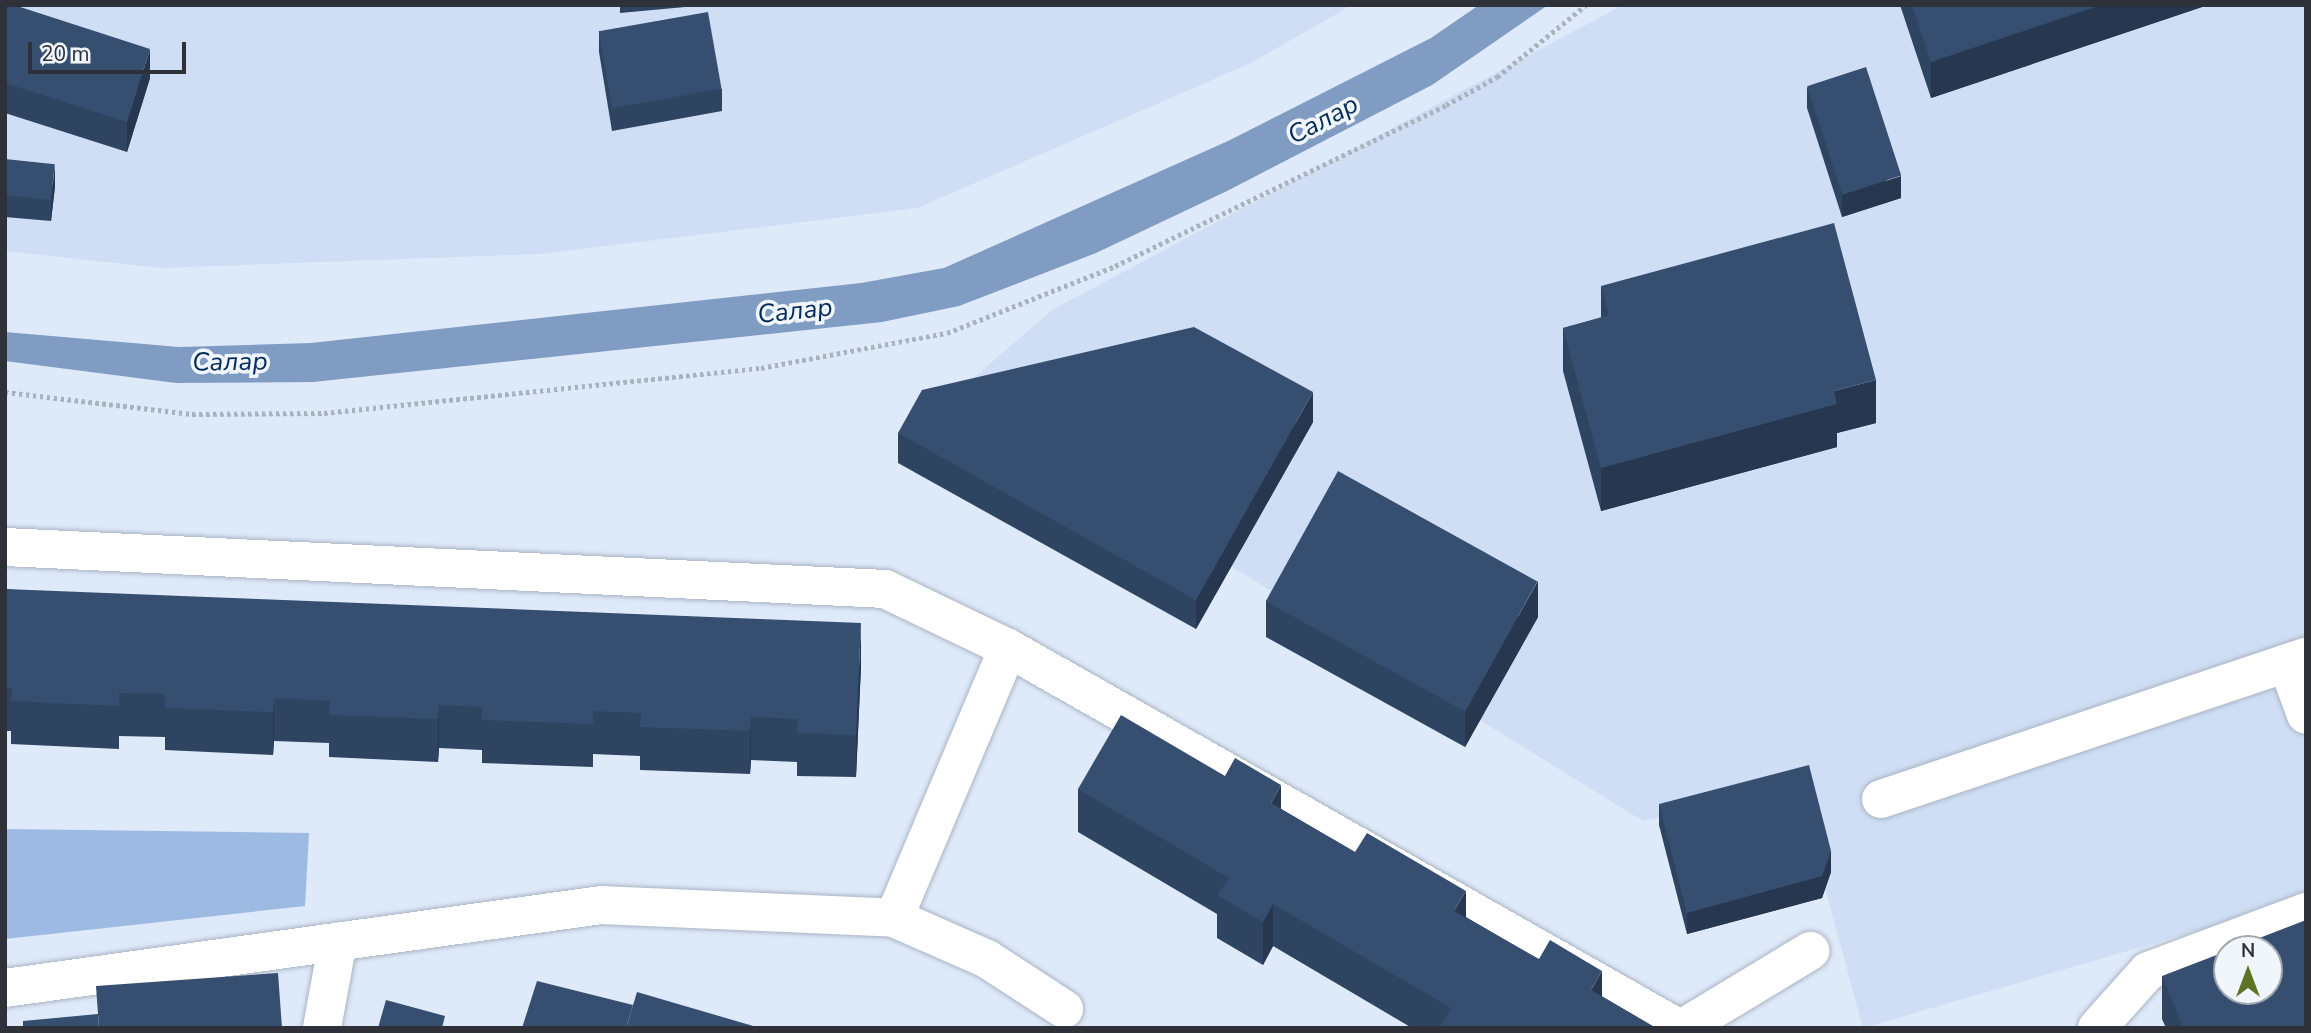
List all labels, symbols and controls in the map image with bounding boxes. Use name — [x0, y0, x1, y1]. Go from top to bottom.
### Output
scale bar — [32, 28, 189, 72]
text: 20 m — [41, 40, 90, 68]
water label: Салар — [1282, 88, 1364, 152]
water label: Салар — [756, 292, 834, 330]
water label: Салар — [192, 346, 268, 378]
north arrow — [2213, 935, 2283, 1005]
text: N — [2241, 938, 2255, 964]

